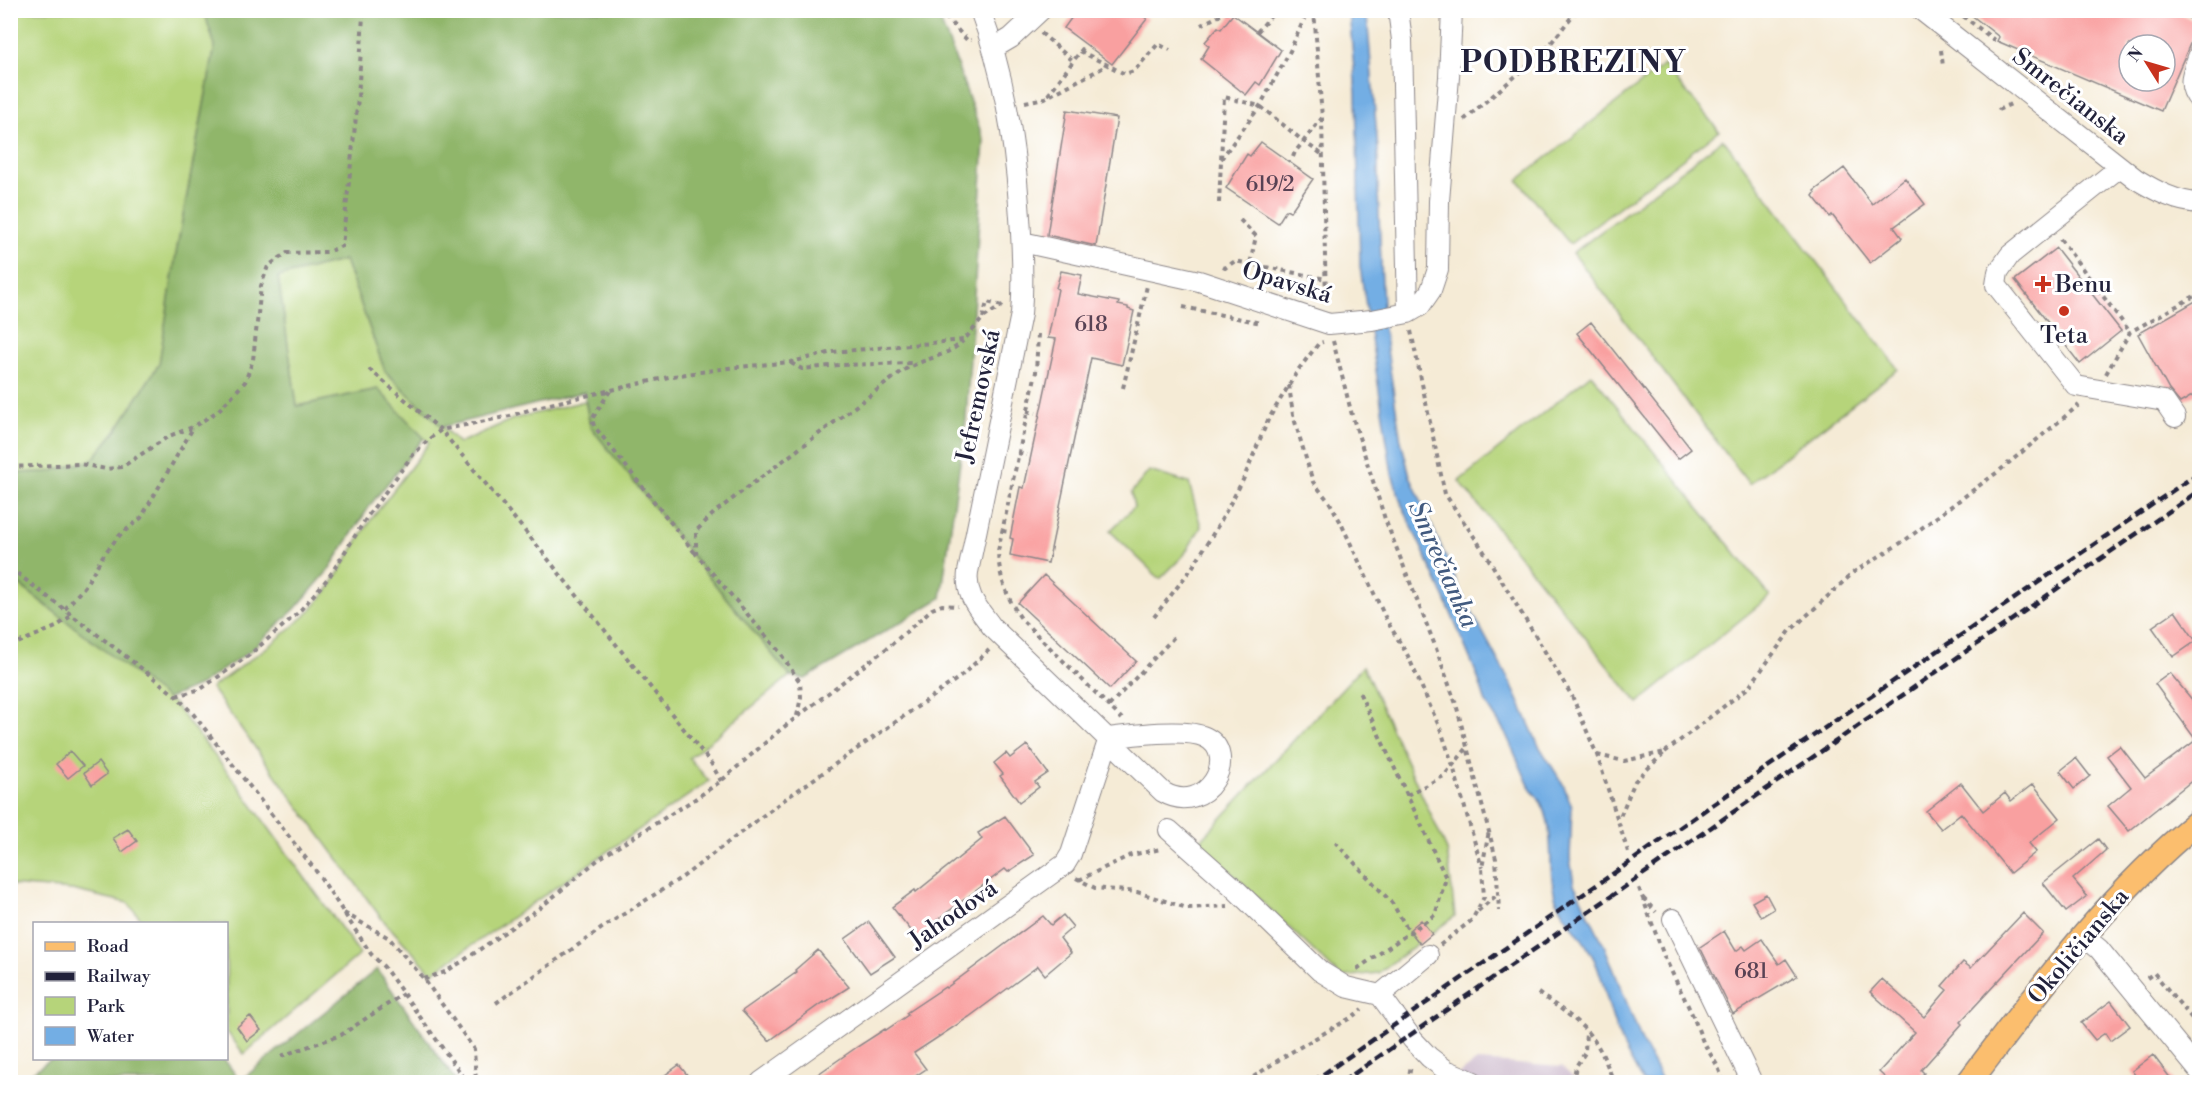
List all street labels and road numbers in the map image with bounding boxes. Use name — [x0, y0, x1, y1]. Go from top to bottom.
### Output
street label: Smrečianska — [2006, 42, 2135, 152]
street label: Opavská — [1238, 255, 1336, 311]
street label: Jefremovská — [950, 326, 1008, 466]
street label: Jahodová — [903, 873, 1004, 957]
street label: Okoličianska — [2022, 882, 2136, 1011]

